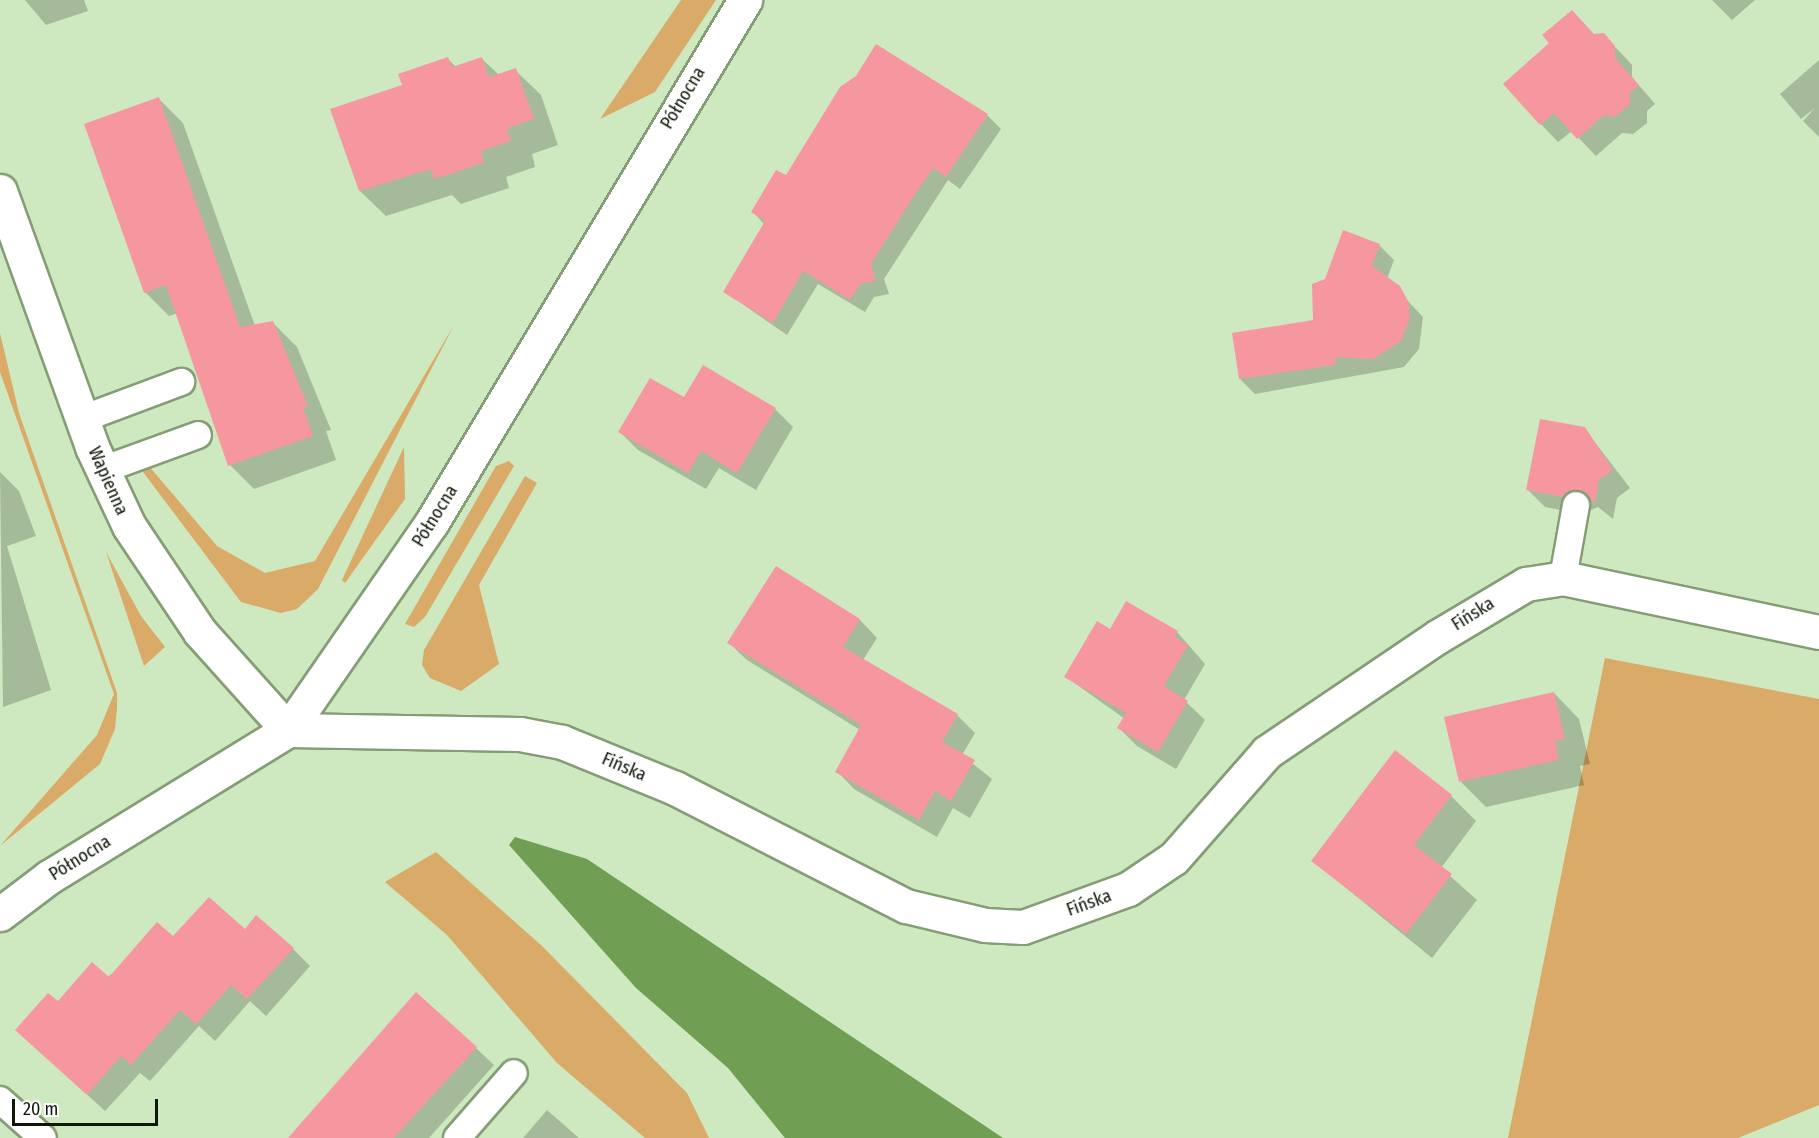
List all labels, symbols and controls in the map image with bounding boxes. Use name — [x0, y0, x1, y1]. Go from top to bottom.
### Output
street label: Północna — [656, 63, 710, 133]
street label: Wapienna — [83, 443, 133, 519]
street label: Północna — [408, 481, 462, 551]
street label: Fińska — [1448, 593, 1498, 635]
street label: Fińska — [599, 748, 649, 786]
street label: Północna — [45, 831, 115, 885]
street label: Fińska — [1064, 885, 1114, 921]
scale bar — [15, 1087, 160, 1125]
text: 20 m — [23, 1098, 58, 1120]

